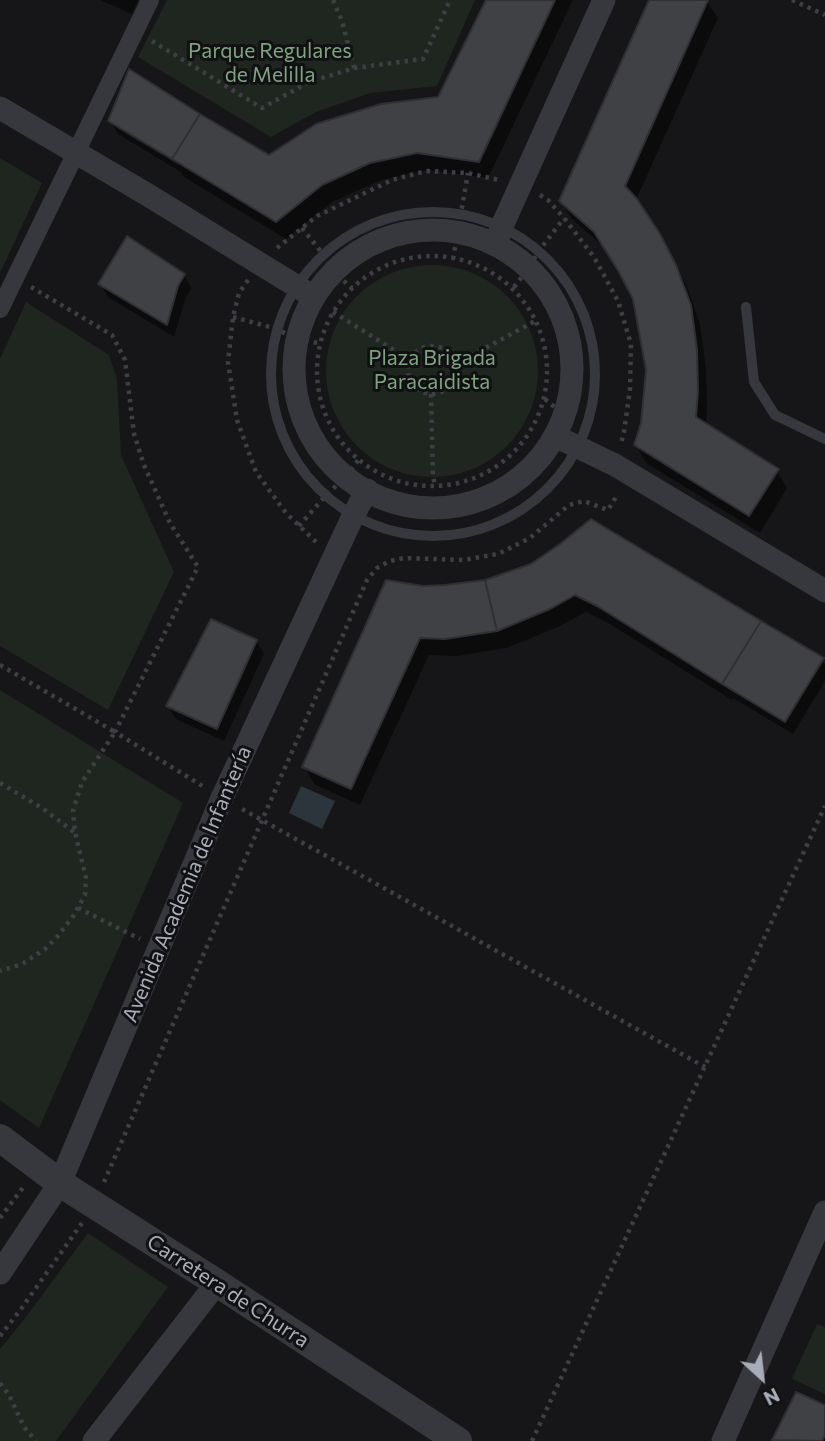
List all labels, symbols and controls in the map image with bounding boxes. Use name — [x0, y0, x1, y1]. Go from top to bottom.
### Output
park label: Parque Regulares de Melilla — [188, 38, 352, 88]
park label: Plaza Brigada Paracaidista — [368, 345, 496, 395]
street label: Avenida Academia de Infantería — [117, 742, 257, 1026]
street label: Carretera de Churra — [142, 1229, 314, 1353]
north arrow — [727, 1343, 797, 1413]
text: N — [760, 1384, 783, 1411]

